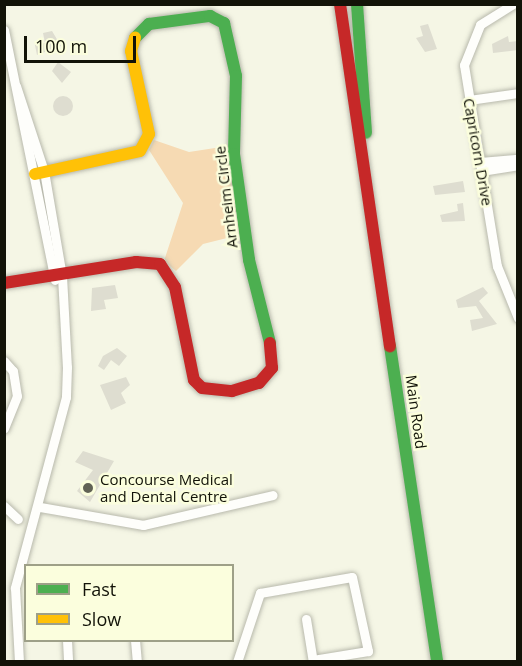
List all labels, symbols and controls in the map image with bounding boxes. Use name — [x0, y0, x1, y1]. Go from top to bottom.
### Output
scale bar — [27, 24, 140, 62]
text: 100 m — [35, 34, 87, 58]
street label: Capricorn Drive — [460, 97, 496, 207]
street label: Arnheim Circle — [211, 145, 241, 249]
street label: Main Road — [402, 374, 430, 450]
place label: Concourse Medical and Dental Centre — [100, 470, 233, 505]
marker: Concourse Medical and Dental Centre — [81, 481, 95, 495]
legend — [24, 564, 234, 642]
text: Fast — [82, 577, 116, 601]
text: Slow — [82, 607, 121, 631]

